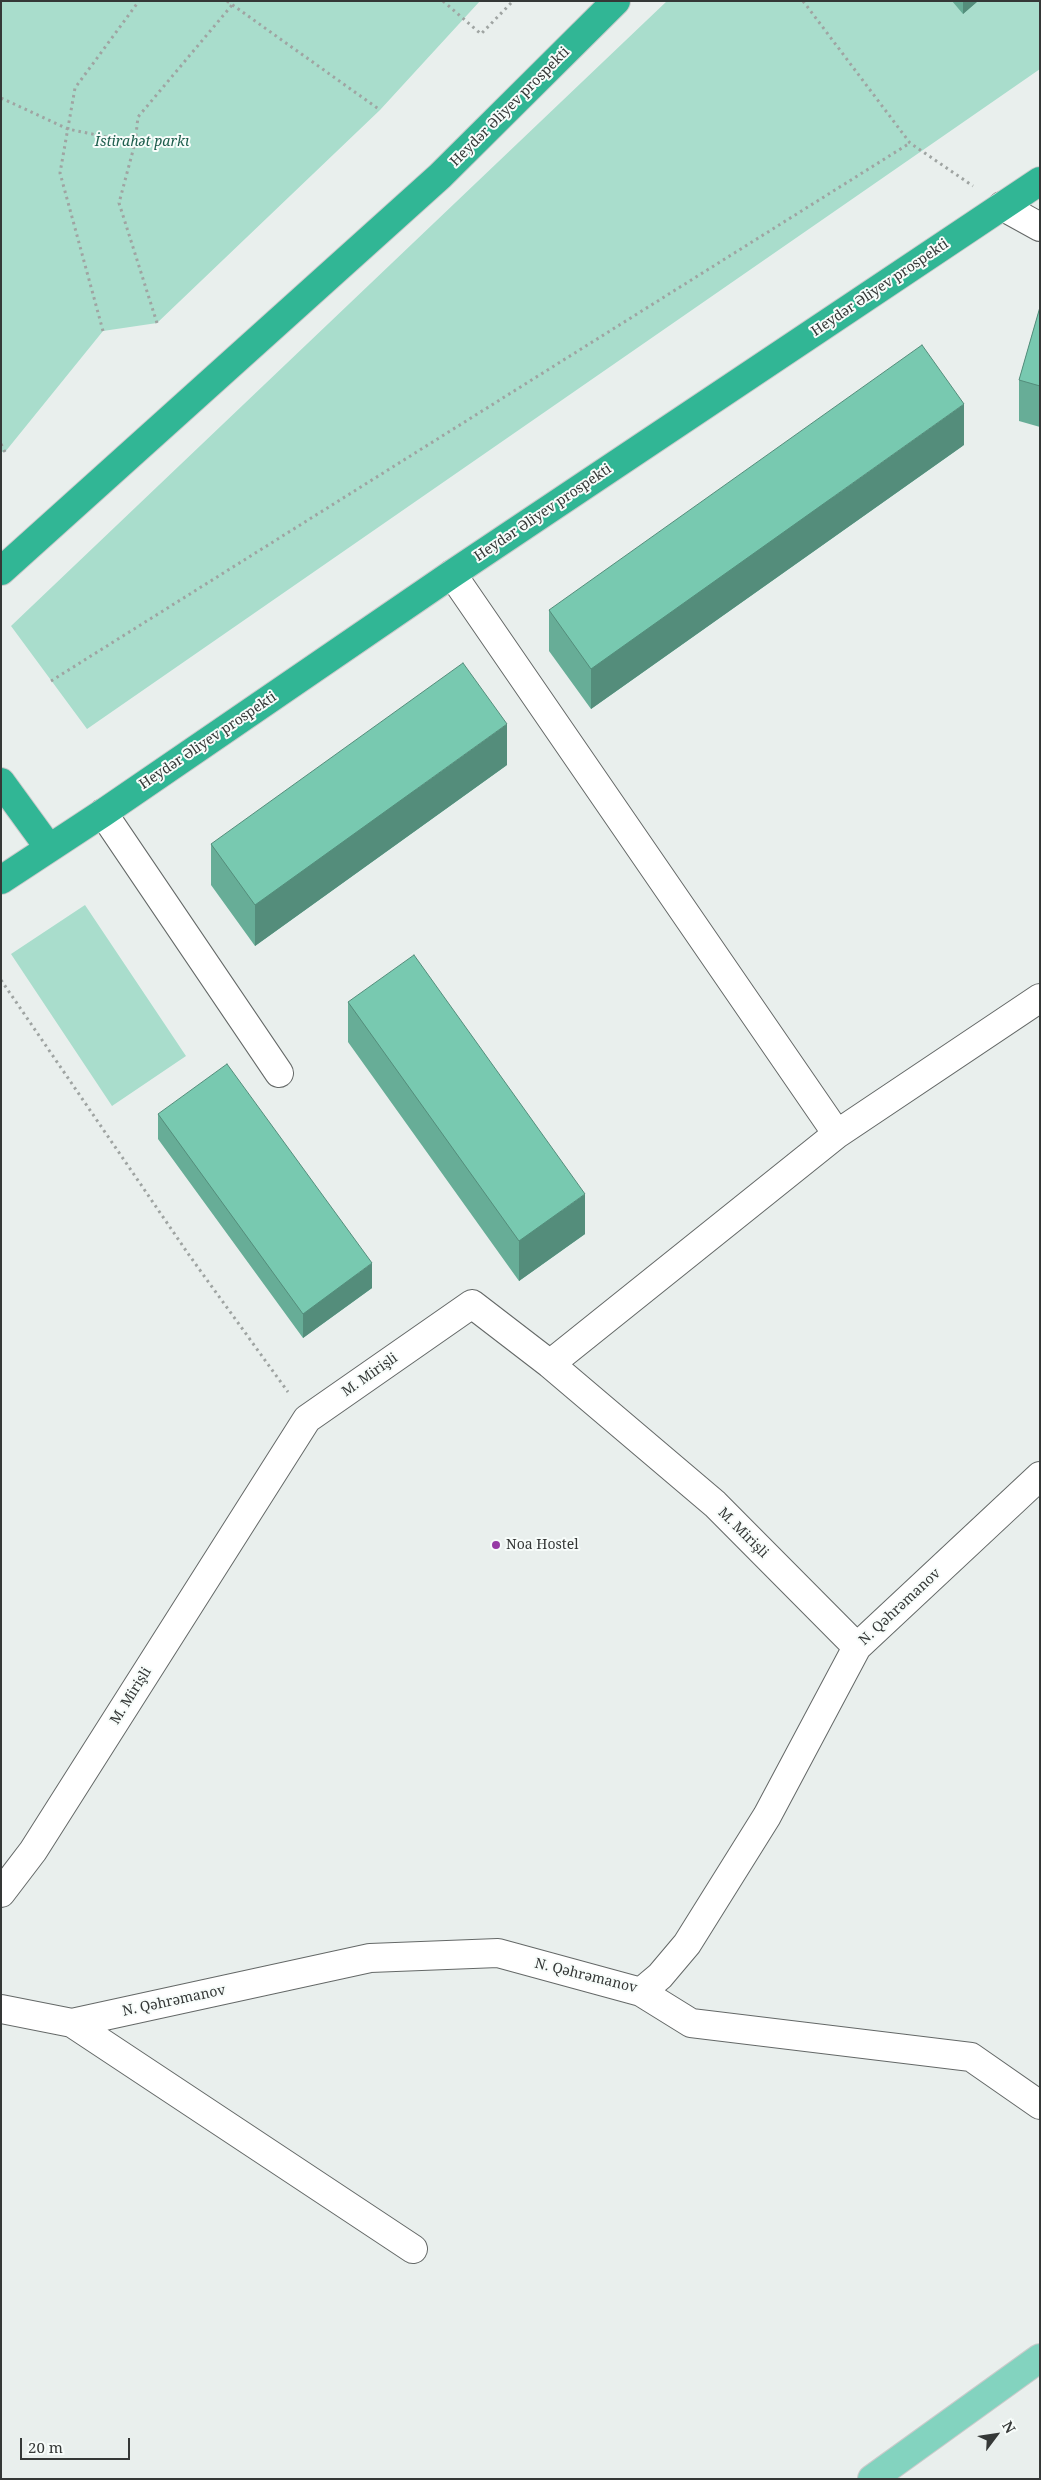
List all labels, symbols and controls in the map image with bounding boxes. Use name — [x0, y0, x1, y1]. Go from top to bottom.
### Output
street label: Heydər Əliyev prospekti — [447, 44, 573, 170]
park label: İstirahət parkı — [95, 134, 189, 150]
street label: Heydər Əliyev prospekti — [808, 236, 952, 340]
street label: Heydər Əliyev prospekti — [471, 461, 615, 565]
street label: Heydər Əliyev prospekti — [136, 689, 280, 793]
street label: M. Mirişli — [339, 1350, 401, 1400]
street label: M. Mirişli — [714, 1504, 772, 1562]
place label: Noa Hostel — [506, 1537, 579, 1553]
marker: Noa Hostel — [490, 1539, 502, 1551]
street label: N. Qəhrəmanov — [856, 1565, 944, 1649]
street label: M. Mirişli — [107, 1664, 155, 1728]
street label: N. Qəhrəmanov — [533, 1955, 639, 1997]
street label: N. Qəhrəmanov — [121, 1982, 227, 2020]
north arrow — [971, 2410, 1021, 2460]
text: N — [998, 2417, 1020, 2437]
scale bar — [22, 2428, 132, 2460]
text: 20 m — [28, 2437, 63, 2457]

